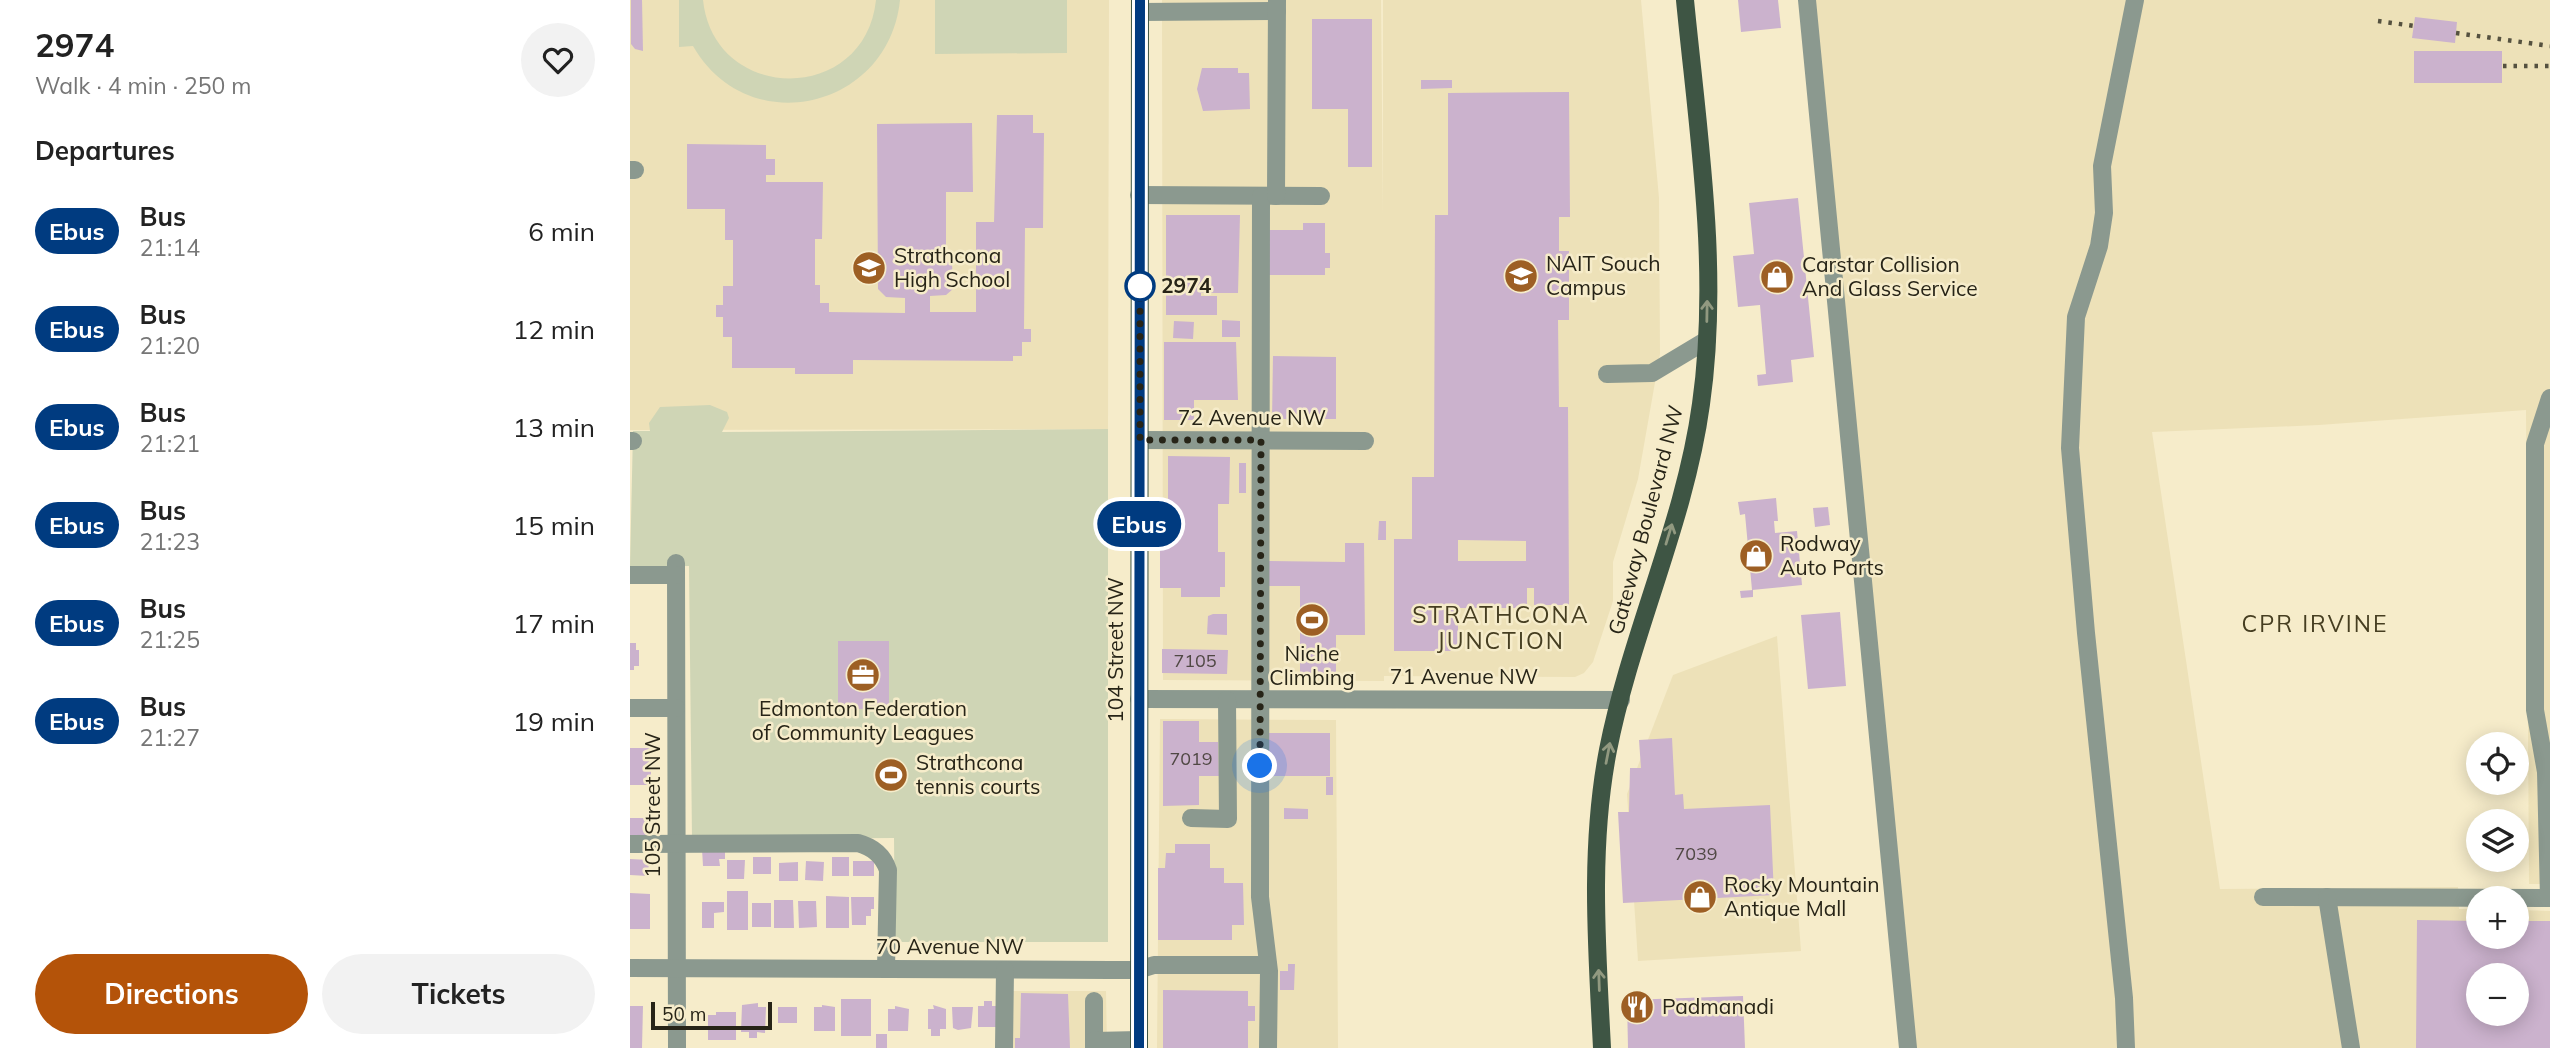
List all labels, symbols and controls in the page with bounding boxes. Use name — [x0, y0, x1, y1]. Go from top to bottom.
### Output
button: heart — [521, 23, 595, 97]
text: 2974 — [35, 24, 114, 65]
text: Walk · 4 min · 250 m — [35, 71, 252, 100]
text: Departures — [35, 134, 175, 167]
text: Bus — [140, 200, 186, 233]
text: 6 min — [528, 215, 595, 248]
text: Ebus — [49, 216, 105, 246]
text: 21:14 — [140, 233, 200, 262]
place label: Strathcona High School — [894, 242, 1010, 292]
school or university icon: Strathcona High School — [850, 249, 888, 287]
place label: NAIT Souch Campus — [1546, 250, 1661, 300]
place label: Carstar Collision And Glass Service — [1802, 251, 1978, 301]
school or university icon: NAIT Souch Campus — [1502, 257, 1540, 295]
shop icon: Carstar Collision And Glass Service — [1758, 258, 1796, 296]
marker: 2974 — [1125, 271, 1155, 301]
place label: 2974 — [1161, 272, 1212, 298]
text: Bus — [140, 298, 186, 331]
one-way arrow — [1701, 300, 1714, 323]
text: 12 min — [513, 313, 595, 346]
text: Ebus — [49, 314, 105, 344]
text: 21:20 — [140, 331, 200, 360]
text: Bus — [140, 396, 186, 429]
street label: Gateway Boulevard NW — [1602, 402, 1688, 637]
street label: 72 Avenue NW — [1178, 404, 1326, 430]
text: 13 min — [513, 411, 595, 444]
text: Ebus — [49, 412, 105, 442]
text: 21:21 — [140, 429, 200, 458]
text: Bus — [140, 494, 186, 527]
line badge: Ebus — [1090, 501, 1188, 547]
text: 15 min — [513, 509, 595, 542]
text: Ebus — [1111, 509, 1167, 539]
text: Ebus — [49, 510, 105, 540]
one-way arrow — [1663, 523, 1676, 545]
text: 21:23 — [140, 527, 200, 556]
place label: Rodway Auto Parts — [1780, 530, 1884, 580]
shop icon: Rodway Auto Parts — [1737, 537, 1775, 575]
street label: 104 Street NW — [1102, 577, 1128, 723]
text: Bus — [140, 592, 186, 625]
district label: STRATHCONA JUNCTION — [1412, 600, 1590, 655]
sports icon: Niche Climbing — [1293, 601, 1331, 639]
text: 17 min — [513, 607, 595, 640]
text: Ebus — [49, 608, 105, 638]
district label: CPR IRVINE — [2242, 609, 2388, 638]
text: 21:25 — [140, 625, 200, 654]
place label: Niche Climbing — [1269, 640, 1355, 690]
house number: 7105 — [1173, 649, 1217, 672]
office icon: Edmonton Federation of Community Leagues — [844, 656, 882, 694]
street label: 71 Avenue NW — [1390, 663, 1538, 689]
text: Bus — [140, 690, 186, 723]
place label: Edmonton Federation of Community Leagues — [752, 695, 974, 745]
text: 19 min — [513, 705, 595, 738]
text: Ebus — [49, 706, 105, 736]
text: 21:27 — [140, 723, 200, 752]
street label: 105 Street NW — [639, 732, 665, 878]
map controls — [2466, 732, 2529, 1026]
button: locate — [2466, 732, 2529, 795]
one-way arrow — [1602, 742, 1616, 765]
house number: 7019 — [1169, 747, 1213, 770]
your location — [1242, 748, 1277, 783]
place label: Strathcona tennis courts — [916, 749, 1040, 799]
sports icon: Strathcona tennis courts — [872, 756, 910, 794]
button: layers — [2466, 809, 2529, 872]
house number: 7039 — [1674, 842, 1718, 865]
place label: Rocky Mountain Antique Mall — [1724, 871, 1879, 921]
shop icon: Rocky Mountain Antique Mall — [1681, 878, 1719, 916]
button: + — [2466, 886, 2529, 949]
street label: 70 Avenue NW — [876, 933, 1024, 959]
button: Directions — [35, 954, 308, 1034]
button: Tickets — [322, 954, 595, 1034]
button: − — [2466, 963, 2529, 1026]
one-way arrow — [1592, 969, 1605, 992]
restaurant icon: Padmanadi — [1618, 988, 1656, 1026]
place label: Padmanadi — [1662, 993, 1774, 1019]
scale bar — [651, 999, 772, 1031]
text: 50 m — [662, 1002, 706, 1026]

